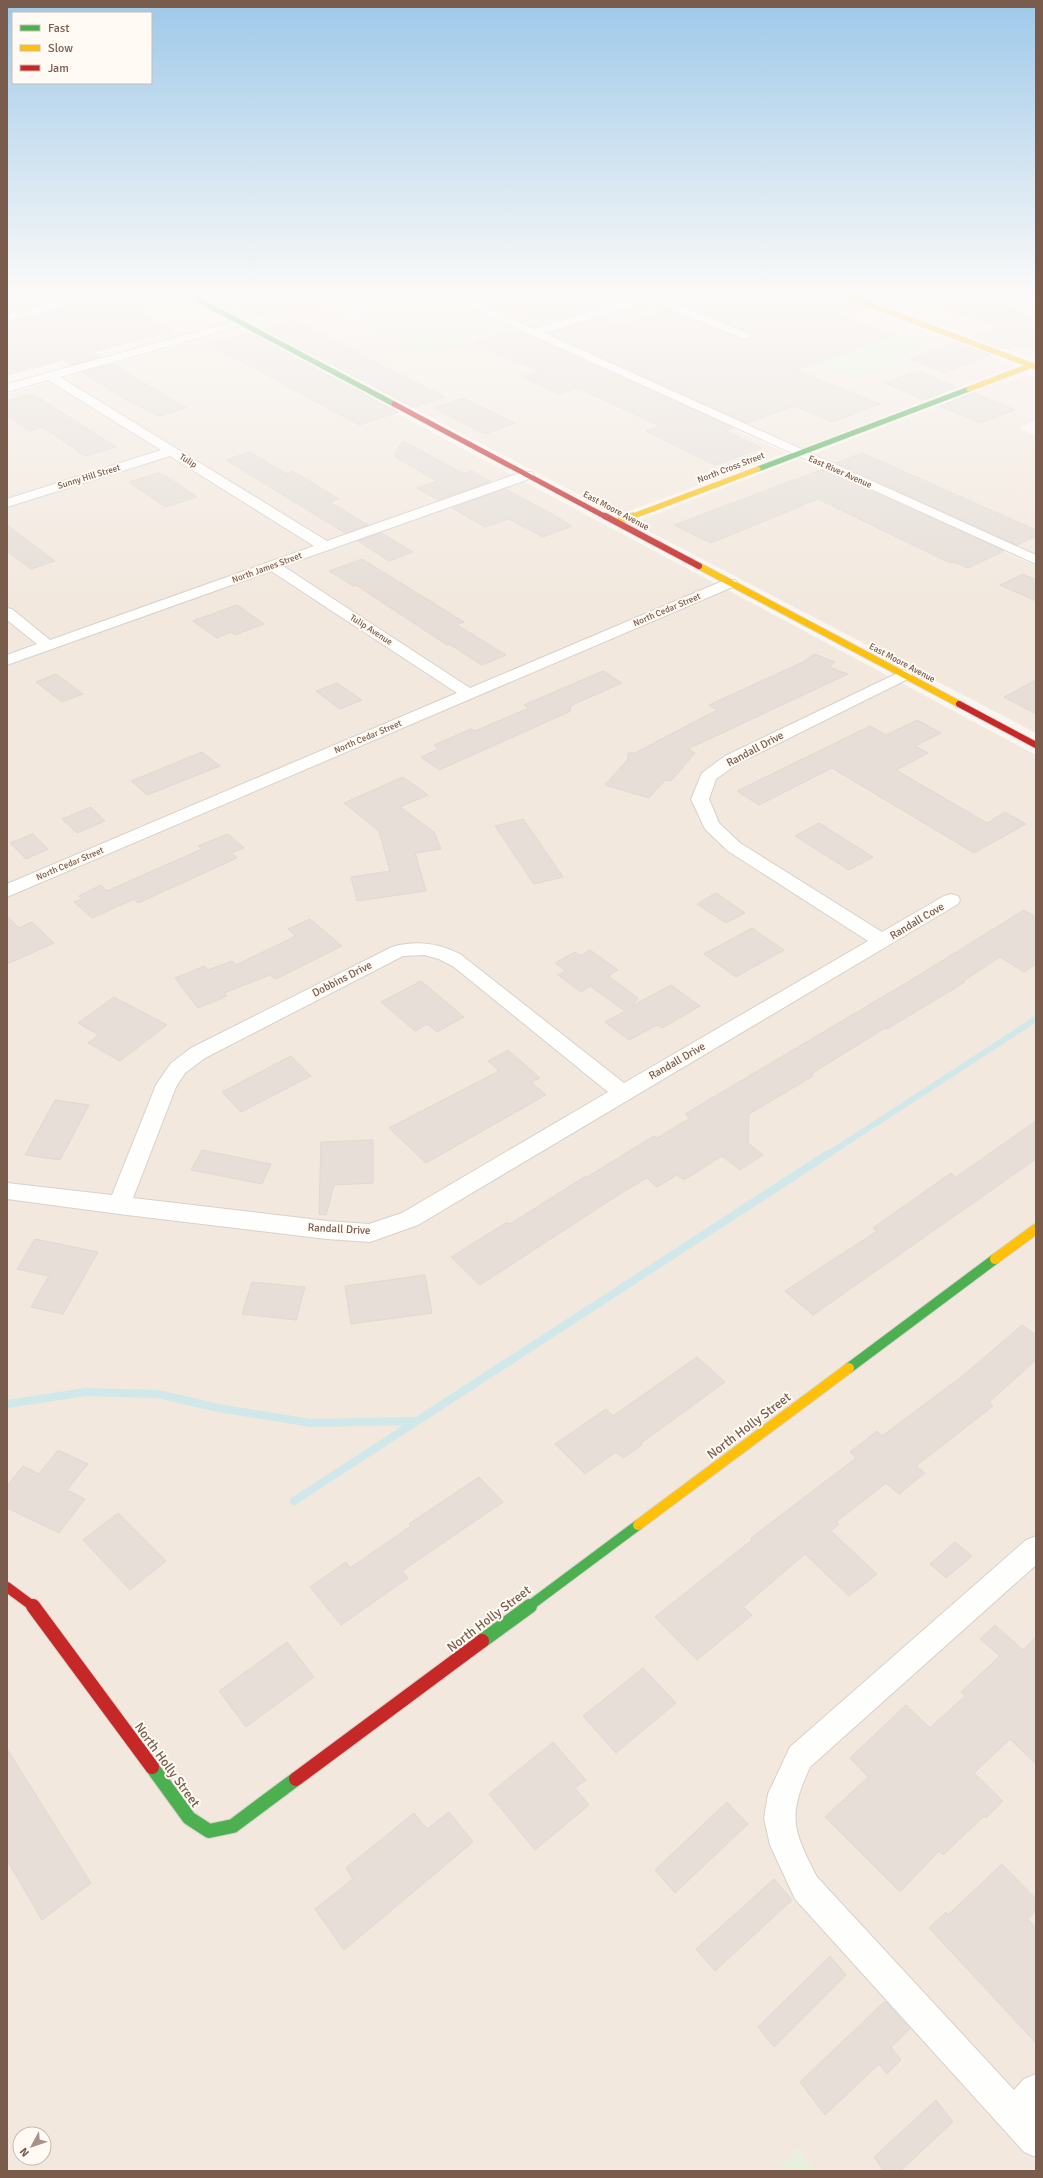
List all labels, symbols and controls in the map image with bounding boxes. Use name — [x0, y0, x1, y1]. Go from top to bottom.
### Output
legend — [12, 12, 152, 84]
text: Fast — [48, 21, 69, 36]
text: Slow — [48, 41, 73, 56]
text: Jam — [48, 61, 69, 76]
street label: North Cross Street — [696, 450, 766, 486]
street label: Tulip — [177, 451, 199, 471]
street label: East River Avenue — [807, 453, 874, 491]
street label: Sunny Hill Street — [56, 462, 122, 492]
street label: East Moore Avenue — [581, 489, 651, 533]
street label: North James Street — [230, 550, 304, 586]
street label: North Cedar Street — [632, 591, 702, 629]
street label: Tulip Avenue — [348, 612, 395, 648]
street label: East Moore Avenue — [867, 641, 937, 685]
street label: North Cedar Street — [333, 718, 403, 756]
street label: Randall Drive — [724, 729, 786, 769]
street label: North Cedar Street — [35, 845, 105, 883]
street label: Randall Cove — [888, 900, 946, 942]
street label: Dobbins Drive — [310, 958, 374, 1000]
street label: Randall Drive — [647, 1040, 707, 1082]
street label: Randall Drive — [307, 1221, 371, 1237]
street label: North Holly Street — [704, 1389, 794, 1463]
street label: North Holly Street — [444, 1582, 534, 1656]
street label: North Holly Street — [131, 1720, 203, 1811]
north arrow — [12, 2126, 52, 2166]
text: N — [17, 2145, 32, 2159]

